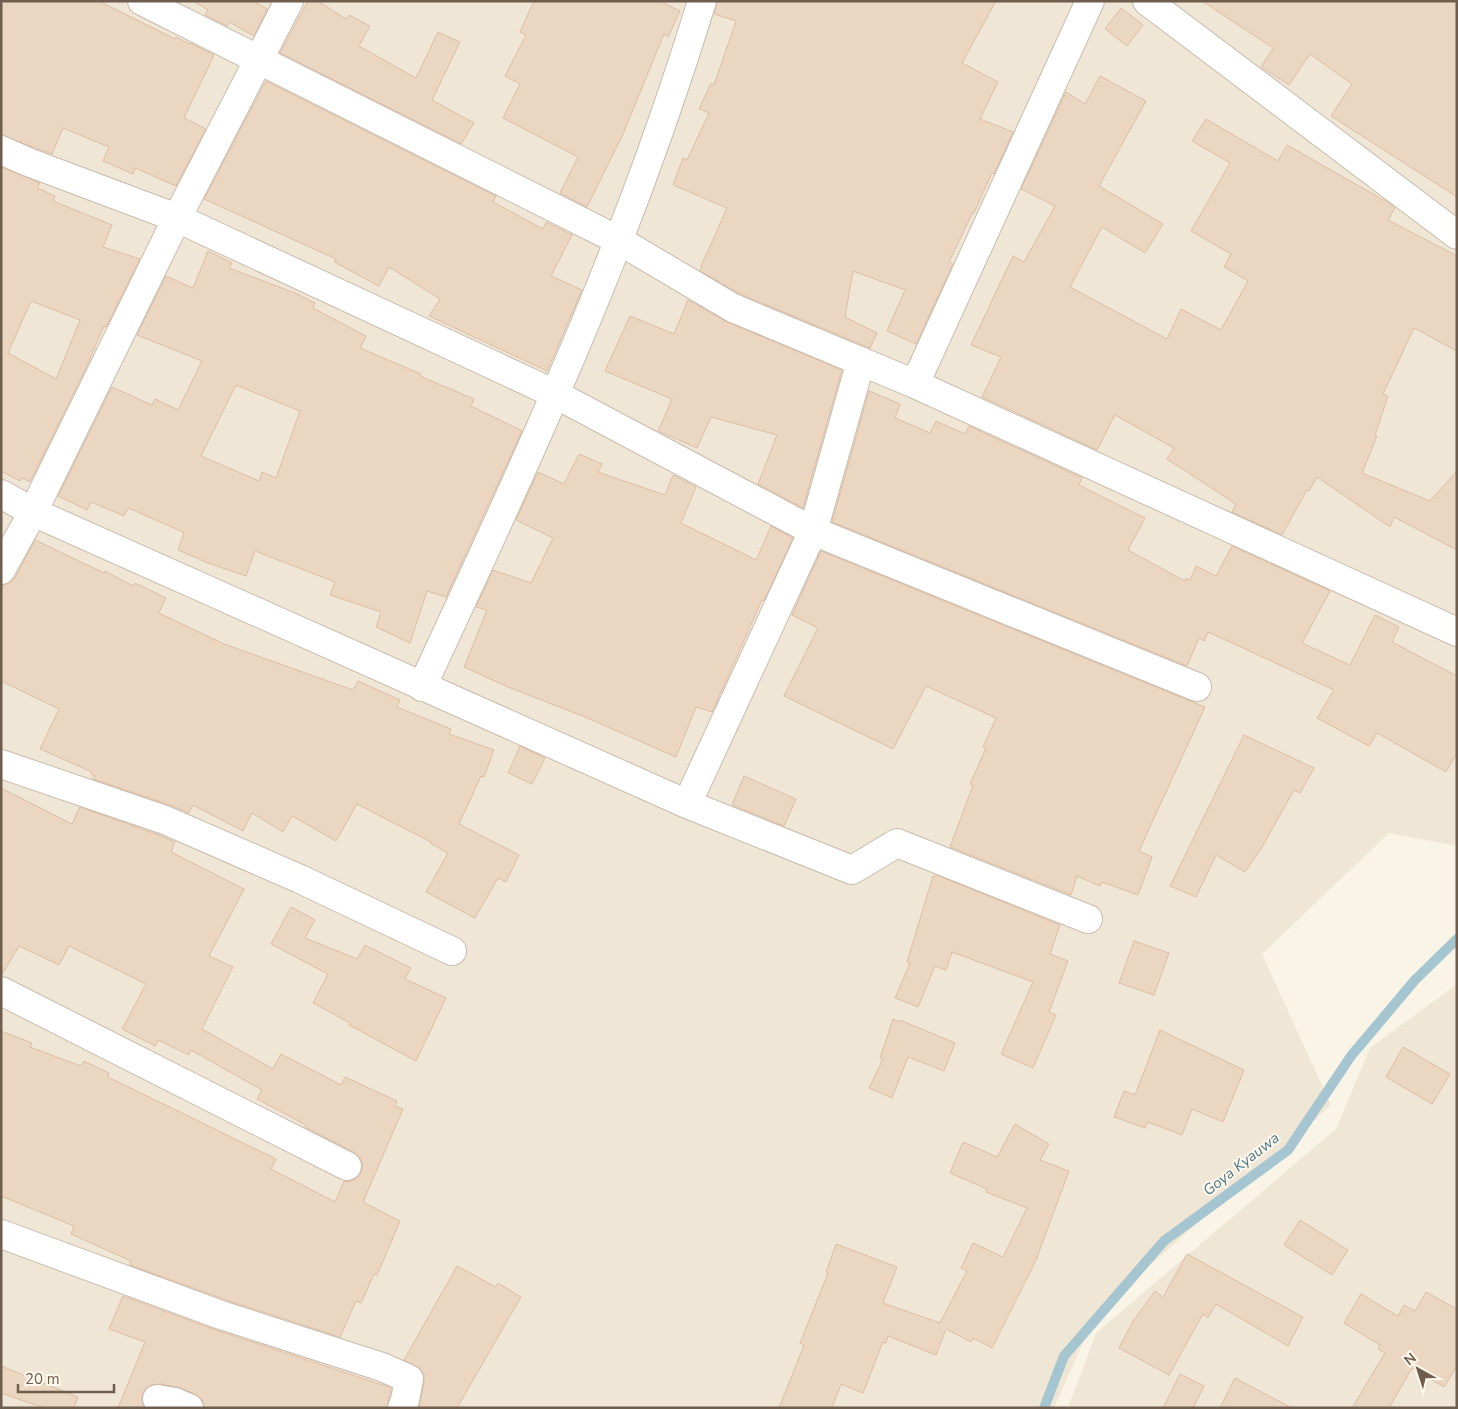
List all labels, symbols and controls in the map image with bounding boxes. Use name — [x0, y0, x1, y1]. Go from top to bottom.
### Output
water label: Goya Kyauwa — [1199, 1128, 1283, 1200]
north arrow — [1393, 1344, 1443, 1394]
text: N — [1400, 1349, 1420, 1370]
scale bar — [18, 1362, 114, 1394]
text: 20 m — [25, 1369, 60, 1389]

